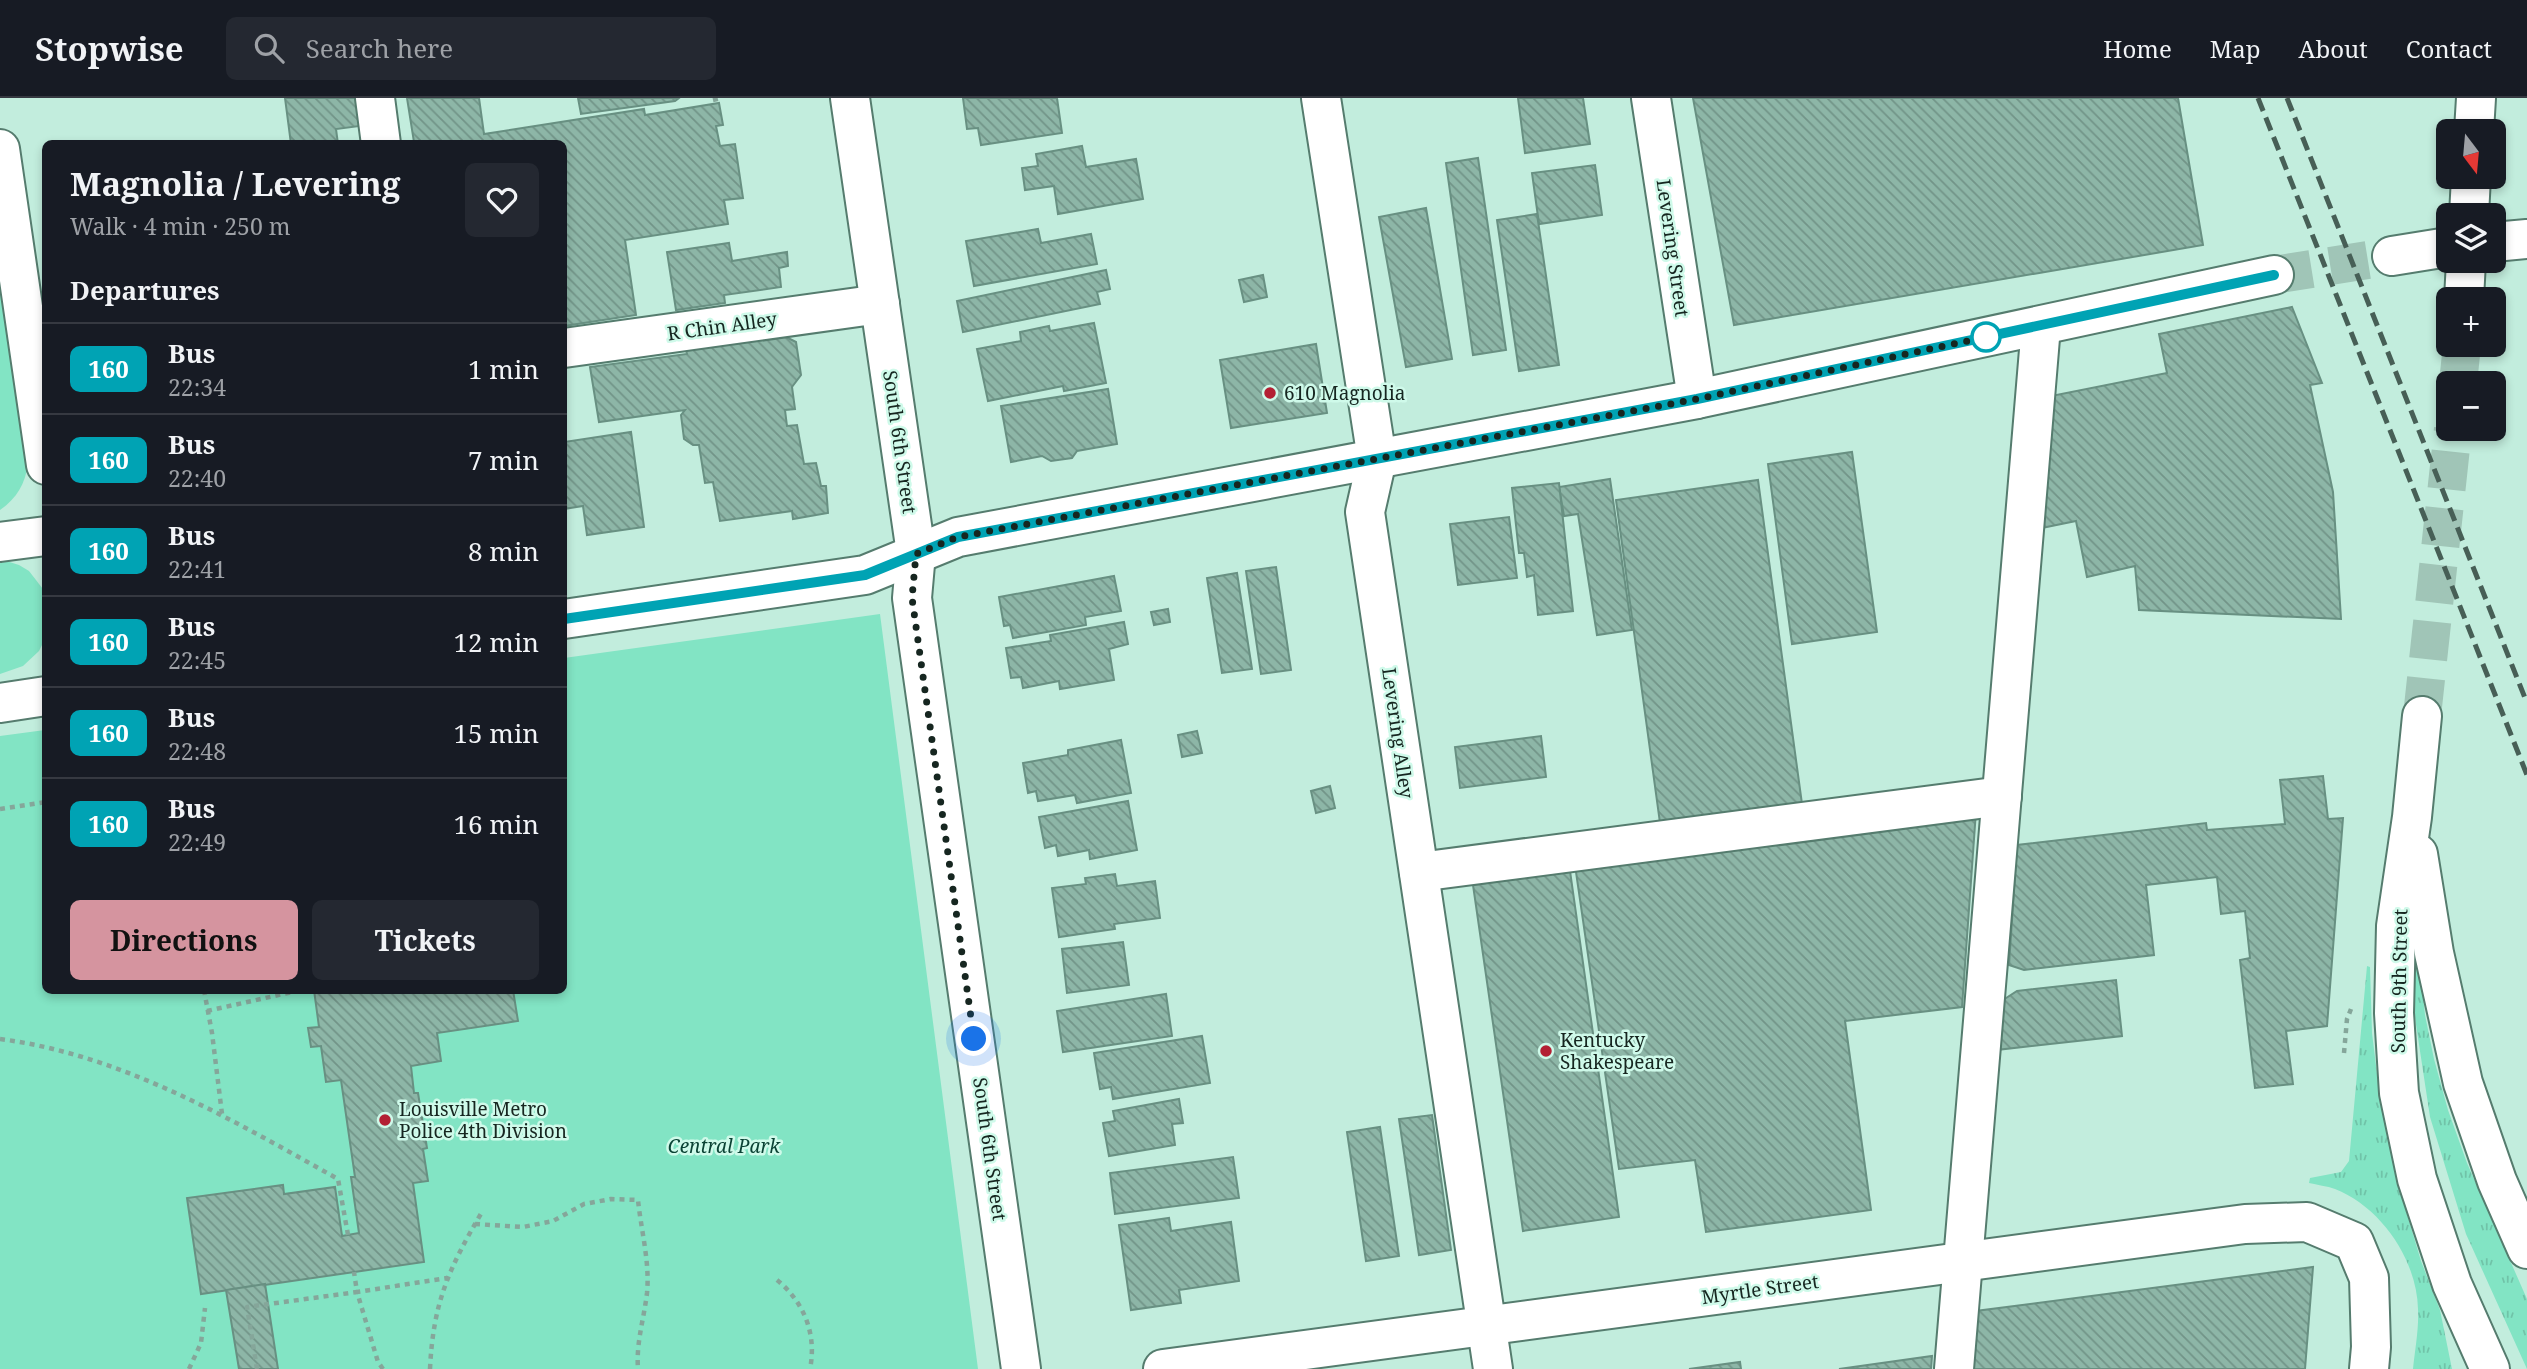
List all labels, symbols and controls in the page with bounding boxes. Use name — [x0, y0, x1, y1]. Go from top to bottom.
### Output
search box — [226, 17, 716, 80]
text: Stopwise — [35, 26, 184, 71]
icon: search — [250, 29, 288, 67]
text: Search here — [306, 30, 453, 66]
text: Home — [2103, 32, 2172, 65]
text: Map — [2210, 32, 2261, 65]
text: About — [2299, 32, 2368, 65]
text: Contact — [2406, 32, 2492, 65]
north arrow — [2436, 119, 2506, 189]
map controls — [2436, 119, 2506, 441]
text: Magnolia / Levering — [70, 161, 400, 206]
button: heart — [465, 163, 539, 237]
street label: Levering Street — [1650, 178, 1696, 319]
button: layers — [2436, 203, 2506, 273]
text: Walk · 4 min · 250 m — [70, 210, 290, 242]
text: Departures — [70, 272, 220, 308]
button: + — [2436, 287, 2506, 357]
street label: R Chin Alley — [665, 305, 779, 347]
unlabelled marker — [1971, 322, 2001, 352]
text: Bus — [168, 335, 215, 371]
text: 1 min — [468, 351, 539, 387]
text: 160 — [88, 352, 129, 385]
street label: South 6th Street — [877, 369, 923, 516]
text: 22:34 — [168, 371, 226, 403]
button: − — [2436, 371, 2506, 441]
place label: 610 Magnolia — [1284, 380, 1405, 406]
marker: 610 Magnolia — [1262, 385, 1278, 401]
text: Bus — [168, 426, 215, 462]
text: 7 min — [468, 442, 539, 478]
text: 160 — [88, 443, 129, 476]
text: 22:40 — [168, 462, 226, 494]
text: Bus — [168, 517, 215, 553]
text: 8 min — [468, 533, 539, 569]
text: 160 — [88, 534, 129, 567]
text: 22:41 — [168, 553, 226, 585]
text: Bus — [168, 608, 215, 644]
text: 12 min — [454, 624, 539, 660]
text: 160 — [88, 625, 129, 658]
text: 22:45 — [168, 644, 226, 676]
street label: Levering Alley — [1376, 666, 1420, 800]
text: Bus — [168, 699, 215, 735]
text: 15 min — [454, 715, 539, 751]
text: 160 — [88, 716, 129, 749]
text: 22:48 — [168, 735, 226, 767]
text: Bus — [168, 790, 215, 826]
text: 16 min — [454, 806, 539, 842]
text: 160 — [88, 807, 129, 840]
text: 22:49 — [168, 826, 226, 858]
button: Directions — [70, 900, 298, 980]
button: Tickets — [312, 900, 539, 980]
street label: South 9th Street — [2385, 908, 2413, 1053]
your location — [956, 1021, 991, 1056]
place label: Kentucky Shakespeare — [1560, 1027, 1674, 1075]
marker: Kentucky Shakespeare — [1538, 1043, 1554, 1059]
street label: South 6th Street — [967, 1076, 1013, 1223]
place label: Louisville Metro Police 4th Division — [399, 1096, 567, 1144]
marker: Louisville Metro Police 4th Division — [377, 1112, 393, 1128]
park label: Central Park — [668, 1133, 781, 1159]
street label: Myrtle Street — [1700, 1268, 1821, 1310]

